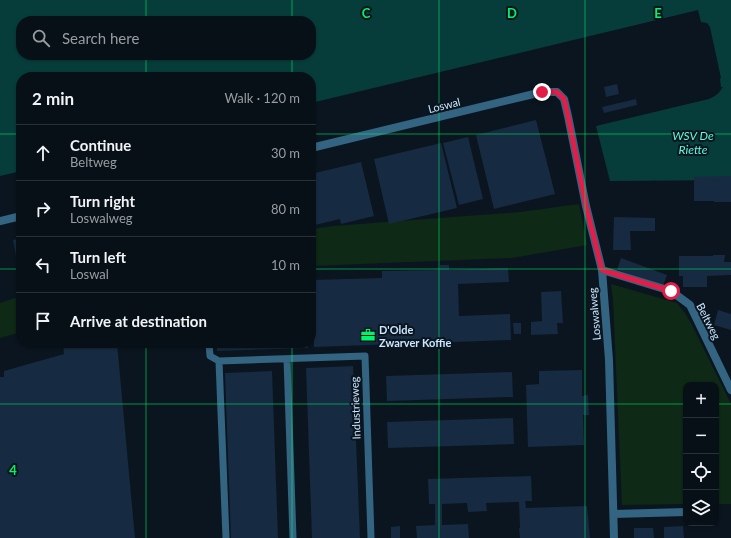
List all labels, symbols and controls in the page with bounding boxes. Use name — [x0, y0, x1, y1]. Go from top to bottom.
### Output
text: C — [362, 5, 371, 21]
text: D — [507, 5, 517, 21]
text: E — [654, 5, 662, 21]
search box — [16, 16, 316, 60]
icon: search — [30, 27, 52, 49]
text: Search here — [62, 29, 139, 47]
route end — [533, 83, 551, 101]
text: 2 min — [32, 88, 74, 109]
text: Walk · 120 m — [224, 90, 300, 106]
street label: Loswal — [426, 95, 462, 115]
water label: WSV De Riette — [672, 128, 714, 157]
text: Continue — [70, 136, 131, 154]
icon: ahead — [32, 142, 54, 164]
text: 30 m — [271, 145, 300, 161]
text: Beltweg — [70, 154, 117, 170]
text: Turn right — [70, 192, 135, 210]
icon: right — [32, 198, 54, 220]
text: 80 m — [271, 201, 300, 217]
text: Loswalweg — [70, 210, 133, 226]
text: Turn left — [70, 248, 126, 266]
icon: left — [32, 254, 54, 276]
text: 10 m — [271, 257, 300, 273]
text: Loswal — [70, 266, 109, 282]
route start — [662, 282, 680, 300]
street label: Loswalweg — [585, 287, 603, 341]
street label: Beltweg — [694, 300, 724, 342]
icon: arrive — [32, 310, 54, 332]
text: Arrive at destination — [70, 312, 207, 330]
place label: D'Olde Zwarver Koffie — [379, 323, 451, 349]
office icon: D'Olde Zwarver Koffie — [360, 327, 376, 343]
street label: Industrieweg — [347, 376, 363, 440]
map controls — [683, 382, 719, 526]
button: + — [683, 382, 719, 418]
button: − — [683, 418, 719, 454]
button: locate — [683, 454, 719, 490]
text: 4 — [9, 462, 17, 478]
button: layers — [683, 490, 719, 526]

